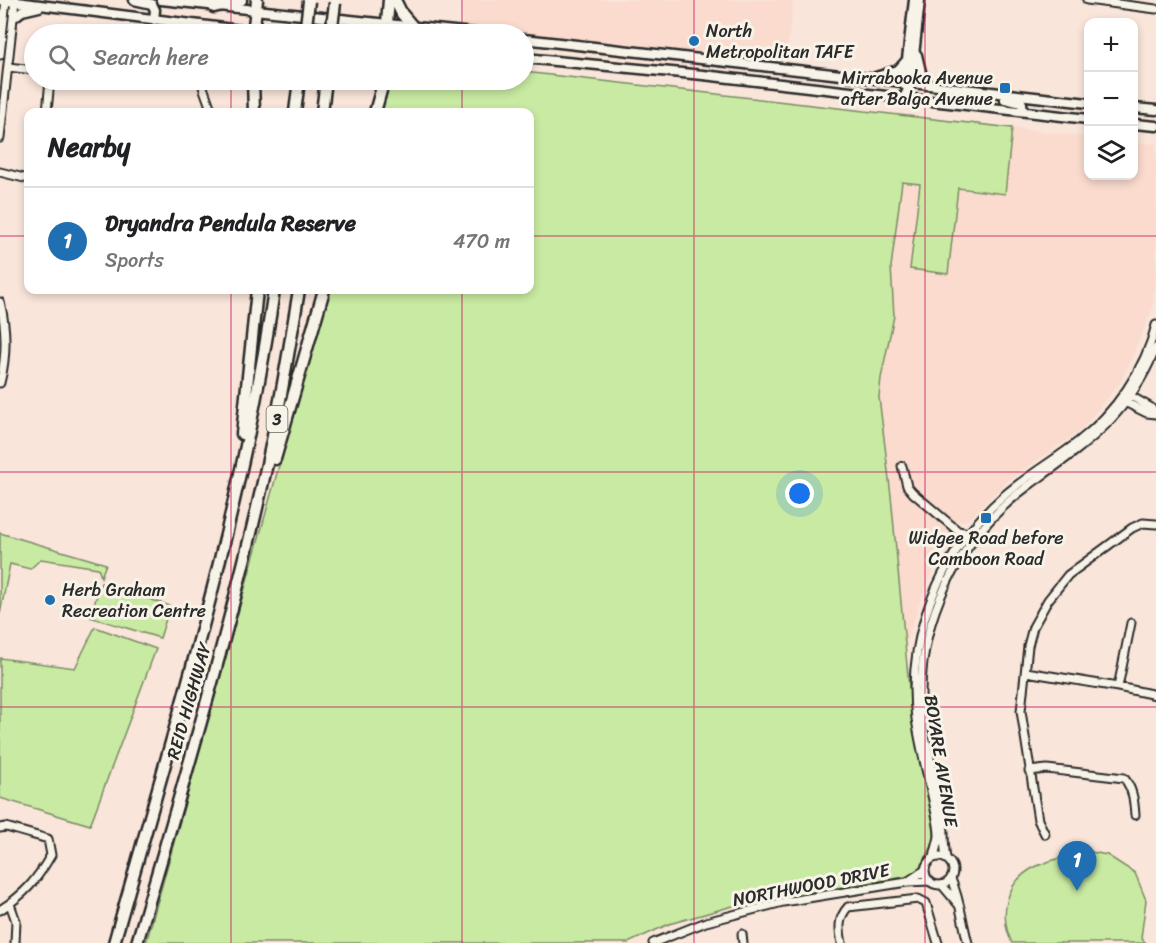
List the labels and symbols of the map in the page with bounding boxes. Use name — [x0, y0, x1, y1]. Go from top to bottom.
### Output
place label: North Metropolitan TAFE — [706, 15, 855, 68]
marker: North Metropolitan TAFE — [687, 34, 701, 48]
place label: Mirrabooka Avenue after Balga Avenue — [841, 62, 993, 115]
marker: Mirrabooka Avenue after Balga Avenue — [998, 81, 1012, 95]
road number: 3 — [266, 406, 288, 432]
your location — [785, 479, 814, 508]
marker: Widgee Road before Camboon Road — [979, 511, 993, 525]
place label: Widgee Road before Camboon Road — [908, 522, 1064, 575]
place label: Herb Graham Recreation Centre — [62, 574, 206, 627]
marker: Herb Graham Recreation Centre — [43, 593, 57, 607]
street label: REID HIGHWAY — [157, 638, 221, 763]
street label: BOYARE AVENUE — [915, 693, 967, 830]
pin: 1 — [1058, 842, 1096, 891]
street label: NORTHWOOD DRIVE — [730, 854, 893, 916]

